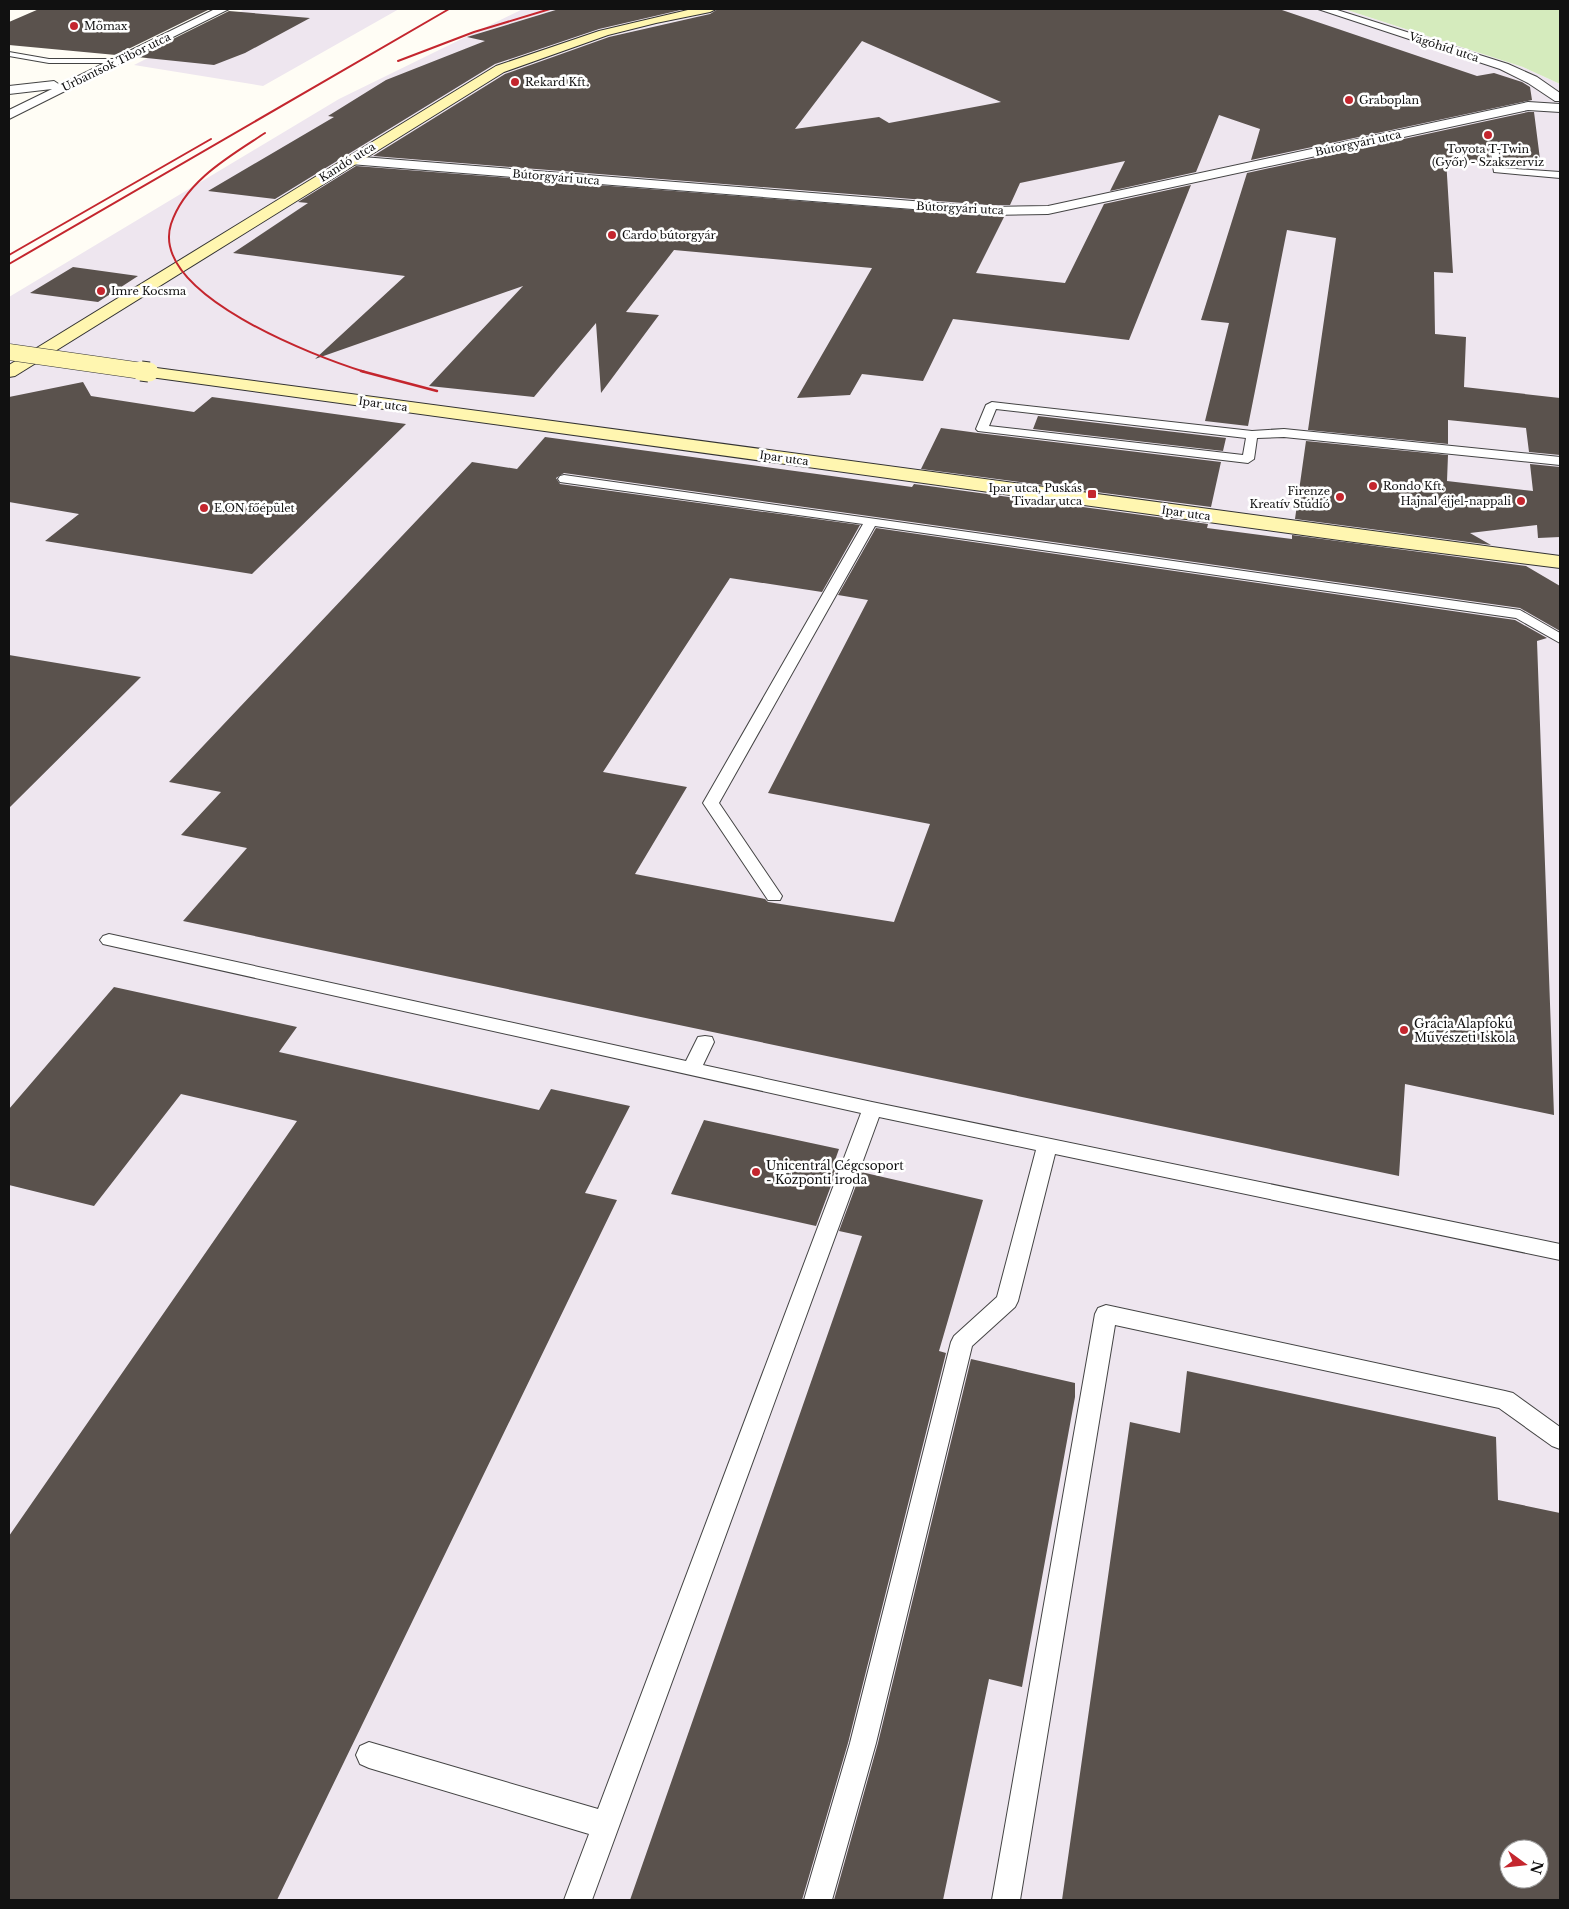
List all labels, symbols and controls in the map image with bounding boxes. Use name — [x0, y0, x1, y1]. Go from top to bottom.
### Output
place label: Mömax — [84, 19, 128, 33]
marker: Mömax — [68, 20, 80, 32]
street label: Urbantsok Tibor utca — [59, 29, 173, 94]
street label: Vágóhíd utca — [1406, 29, 1482, 65]
place label: Rekard Kft. — [525, 75, 589, 89]
marker: Rekard Kft. — [509, 76, 521, 88]
place label: Graboplan — [1359, 93, 1419, 107]
marker: Graboplan — [1343, 94, 1355, 106]
street label: Bútorgyári utca — [1314, 127, 1403, 159]
marker: Toyota T-Twin (Győr) - Szakszerviz — [1482, 129, 1494, 141]
street label: Kandó utca — [316, 139, 378, 185]
place label: Toyota T-Twin (Győr) - Szakszerviz — [1432, 142, 1544, 169]
street label: Bútorgyári utca — [512, 166, 601, 188]
street label: Bútorgyári utca — [916, 199, 1005, 217]
place label: Cardo bútorgyár — [622, 228, 717, 242]
marker: Cardo bútorgyár — [606, 229, 618, 241]
place label: Imre Kocsma — [111, 284, 187, 298]
marker: Imre Kocsma — [95, 285, 107, 297]
street label: Ipar utca — [357, 394, 409, 415]
street label: Ipar utca — [758, 448, 810, 469]
place label: Rondo Kft. — [1383, 479, 1444, 493]
marker: Rondo Kft. — [1367, 480, 1379, 492]
place label: Ipar utca, Puskás Tivadar utca — [988, 481, 1083, 508]
place label: Firenze Kreatív Stúdió — [1250, 484, 1330, 511]
marker: Ipar utca, Puskás Tivadar utca — [1086, 488, 1098, 500]
marker: Firenze Kreatív Stúdió — [1334, 491, 1346, 503]
place label: Hajnal éjjel-nappali — [1400, 494, 1511, 508]
marker: Hajnal éjjel-nappali — [1515, 495, 1527, 507]
place label: E.ON főépület — [214, 501, 296, 515]
marker: E.ON főépület — [198, 502, 210, 514]
street label: Ipar utca — [1160, 503, 1212, 524]
place label: Grácia Alapfokú Művészeti Iskola — [1414, 1016, 1516, 1045]
marker: Grácia Alapfokú Művészeti Iskola — [1398, 1024, 1410, 1036]
place label: Unicentrál Cégcsoport - Központi iroda — [766, 1158, 904, 1187]
marker: Unicentrál Cégcsoport - Központi iroda — [750, 1166, 762, 1178]
north arrow — [1499, 1839, 1549, 1889]
text: N — [1526, 1859, 1547, 1876]

